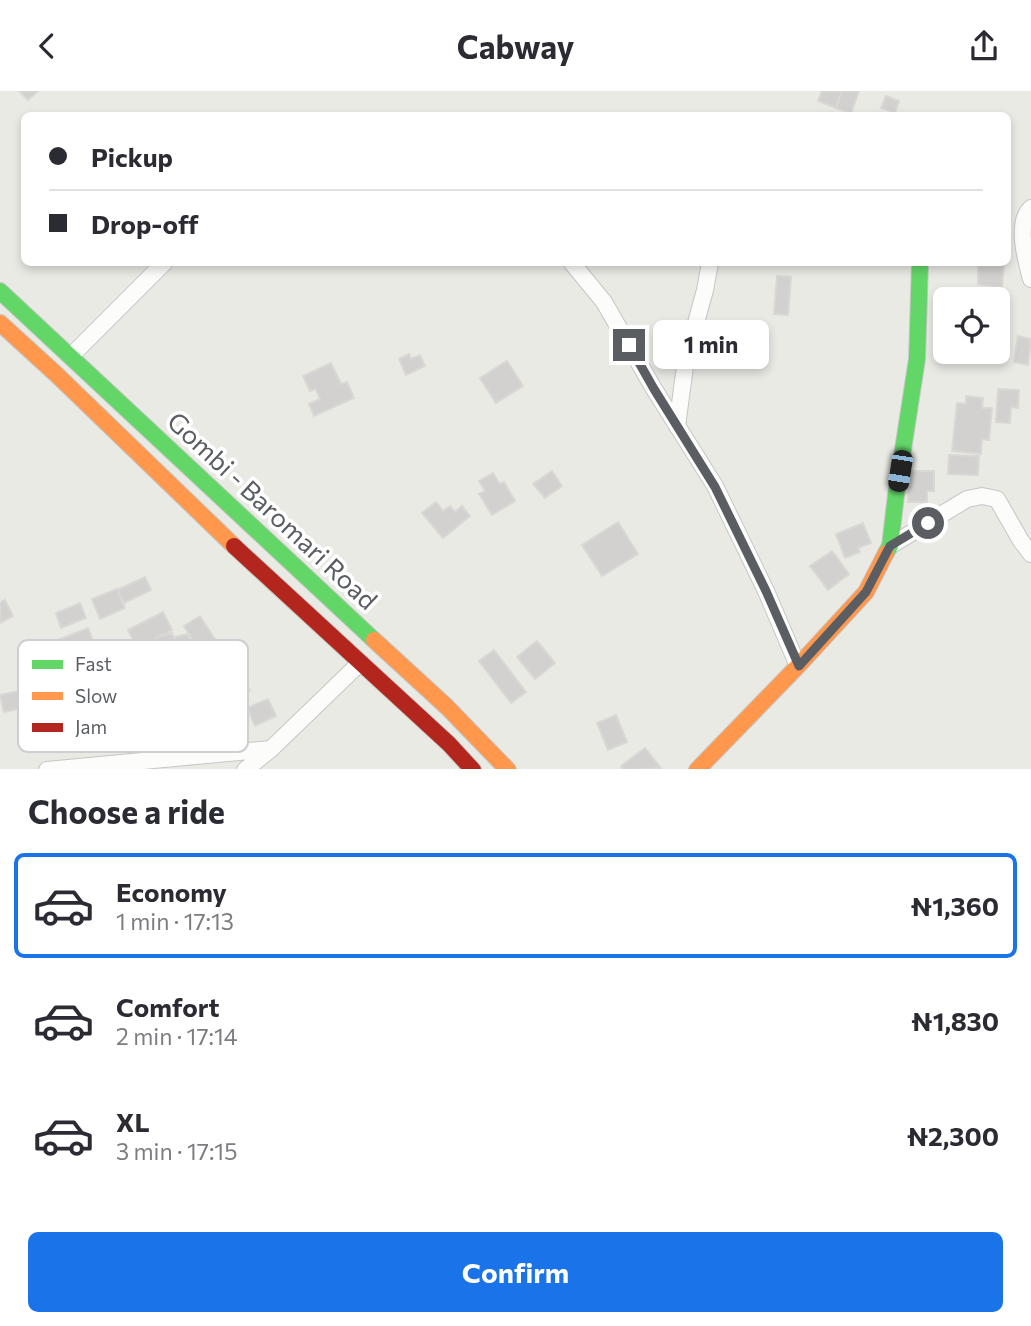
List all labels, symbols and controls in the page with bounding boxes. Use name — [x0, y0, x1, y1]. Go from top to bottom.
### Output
text: Cabway — [457, 26, 574, 66]
icon: back — [28, 27, 66, 65]
icon: share — [965, 27, 1003, 65]
text: Pickup — [91, 141, 173, 172]
text: Drop-off — [91, 208, 198, 239]
map controls — [933, 287, 1010, 364]
button: locate — [933, 287, 1010, 364]
callout: 1 min — [654, 321, 769, 369]
route end — [613, 329, 645, 361]
text: 1 min — [684, 330, 738, 358]
street label: Gombi - Baromari Road — [162, 405, 384, 615]
car — [887, 449, 914, 493]
route start — [912, 507, 944, 539]
legend — [18, 640, 248, 752]
text: Fast — [75, 652, 112, 675]
text: Slow — [75, 684, 117, 707]
text: Jam — [75, 715, 107, 738]
text: Choose a ride — [28, 791, 225, 831]
icon: car — [32, 874, 95, 937]
text: Economy — [116, 876, 227, 907]
text: ₦1,360 — [911, 890, 999, 921]
text: 1 min · 17:13 — [116, 907, 234, 935]
icon: car — [32, 989, 95, 1052]
text: Comfort — [116, 991, 219, 1022]
text: ₦1,830 — [911, 1005, 999, 1036]
text: 2 min · 17:14 — [116, 1022, 238, 1050]
icon: car — [32, 1104, 95, 1167]
text: XL — [116, 1106, 150, 1137]
text: ₦2,300 — [907, 1120, 999, 1151]
text: 3 min · 17:15 — [116, 1137, 237, 1165]
button: Confirm — [28, 1232, 1003, 1312]

